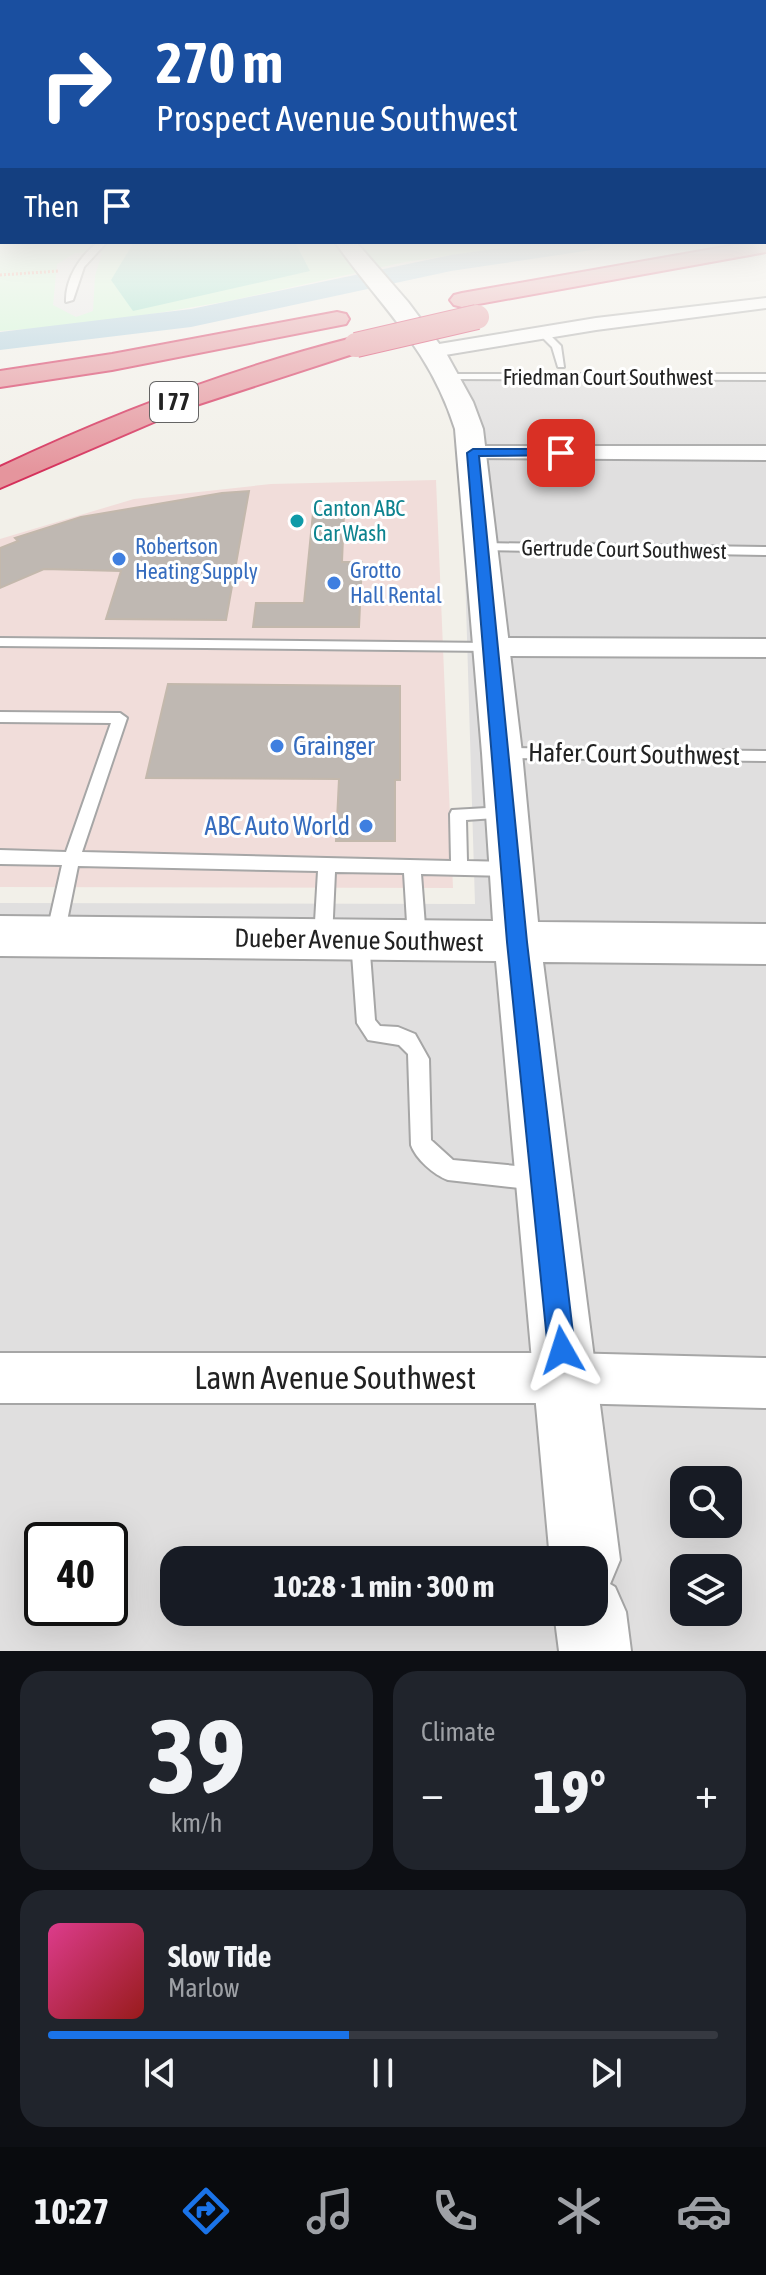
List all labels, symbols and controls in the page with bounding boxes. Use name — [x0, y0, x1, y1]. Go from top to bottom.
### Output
text: 270 m — [156, 31, 283, 95]
icon: right — [24, 32, 128, 136]
text: Prospect Avenue Southwest — [156, 97, 518, 139]
icon: arrive — [95, 184, 139, 228]
text: Then — [24, 189, 79, 223]
street label: Friedman Court Southwest — [503, 364, 713, 390]
road number: I 77 — [150, 382, 198, 422]
pin — [527, 419, 595, 487]
icon: arrive — [539, 431, 583, 475]
place label: Canton ABC Car Wash — [313, 495, 405, 546]
marker: Canton ABC Car Wash — [288, 512, 306, 530]
place label: Robertson Heating Supply — [135, 533, 258, 584]
street label: Gertrude Court Southwest — [521, 534, 727, 564]
marker: Robertson Heating Supply — [110, 550, 128, 568]
place label: Grotto Hall Rental — [350, 557, 442, 608]
marker: Grotto Hall Rental — [325, 574, 343, 592]
place label: Grainger — [293, 731, 375, 761]
marker: Grainger — [268, 737, 286, 755]
street label: Hafer Court Southwest — [528, 737, 740, 771]
place label: ABC Auto World — [204, 811, 350, 841]
marker: ABC Auto World — [357, 817, 375, 835]
street label: Dueber Avenue Southwest — [234, 923, 484, 957]
position arrow — [520, 1308, 604, 1392]
street label: Lawn Avenue Southwest — [194, 1359, 476, 1396]
map controls — [670, 1466, 742, 1626]
button: search — [670, 1466, 742, 1538]
speed limit sign: 40 — [24, 1522, 128, 1626]
button: layers — [670, 1554, 742, 1626]
text: 10:28 · 1 min · 300 m — [274, 1569, 494, 1603]
text: 39 — [148, 1696, 245, 1815]
text: Climate — [421, 1717, 495, 1747]
text: 19° — [533, 1757, 606, 1826]
text: − — [421, 1767, 444, 1817]
text: + — [695, 1767, 718, 1817]
text: km/h — [171, 1808, 222, 1838]
text: Slow Tide — [168, 1939, 271, 1973]
text: Marlow — [168, 1973, 239, 2003]
icon: previous — [138, 2051, 182, 2095]
icon: pause — [361, 2051, 405, 2095]
icon: next — [584, 2051, 628, 2095]
icon: directions — [178, 2183, 234, 2239]
icon: music — [302, 2183, 358, 2239]
icon: phone — [427, 2183, 483, 2239]
icon: climate — [551, 2183, 607, 2239]
icon: car — [676, 2183, 732, 2239]
text: 10:27 — [34, 2190, 109, 2232]

